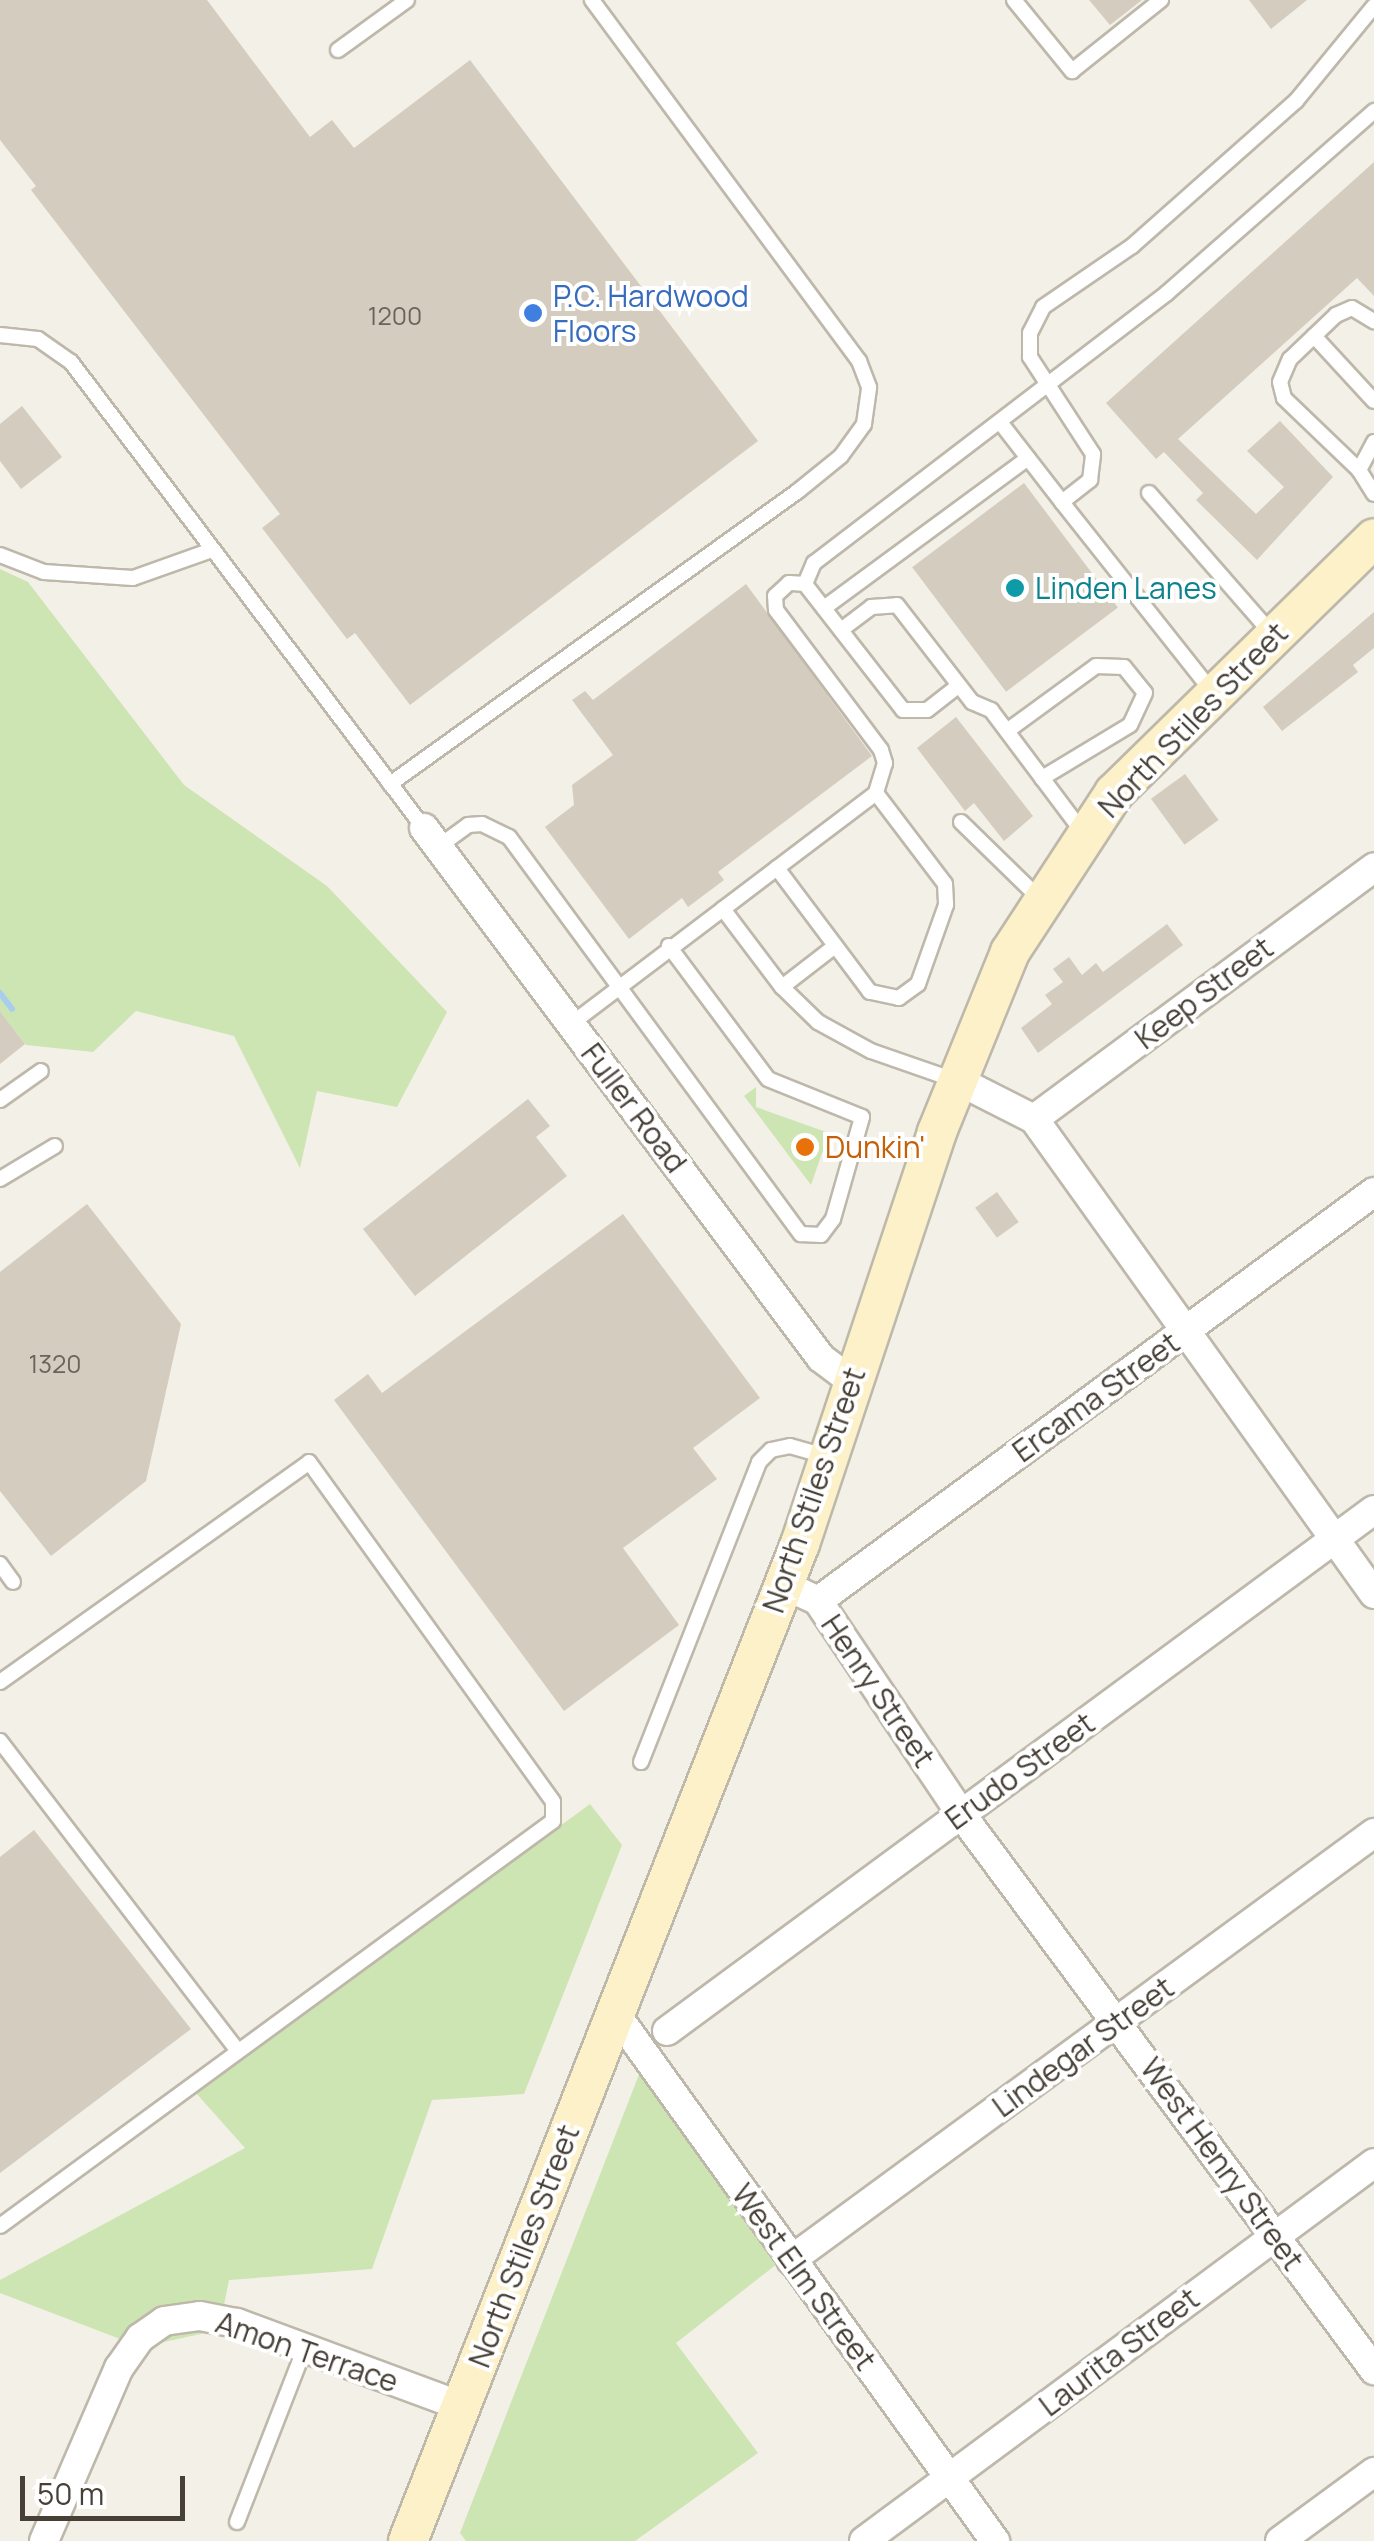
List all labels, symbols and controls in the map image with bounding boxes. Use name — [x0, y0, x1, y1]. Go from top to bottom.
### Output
place label: P.C. Hardwood Floors — [553, 278, 749, 348]
house number: 1200 — [368, 301, 422, 331]
marker: P.C. Hardwood Floors — [522, 302, 544, 324]
place label: Linden Lanes — [1035, 570, 1217, 606]
marker: Linden Lanes — [1004, 577, 1026, 599]
street label: North Stiles Street — [1091, 615, 1295, 825]
street label: Keep Street — [1128, 930, 1280, 1056]
street label: Fuller Road — [574, 1036, 694, 1180]
place label: Dunkin' — [825, 1129, 926, 1165]
marker: Dunkin' — [794, 1136, 816, 1158]
street label: Ercama Street — [1006, 1325, 1186, 1469]
house number: 1320 — [28, 1349, 82, 1379]
street label: North Stiles Street — [755, 1363, 873, 1617]
street label: Henry Street — [814, 1608, 942, 1774]
street label: Erudo Street — [938, 1705, 1102, 1837]
street label: Lindegar Street — [986, 1969, 1180, 2125]
street label: West Henry Street — [1133, 2051, 1311, 2277]
street label: North Stiles Street — [461, 2120, 587, 2372]
street label: West Elm Street — [724, 2177, 884, 2377]
street label: Laurita Street — [1032, 2280, 1206, 2424]
street label: Amon Terrace — [211, 2304, 403, 2400]
scale bar — [25, 2456, 190, 2518]
text: 50 m — [37, 2473, 104, 2514]

